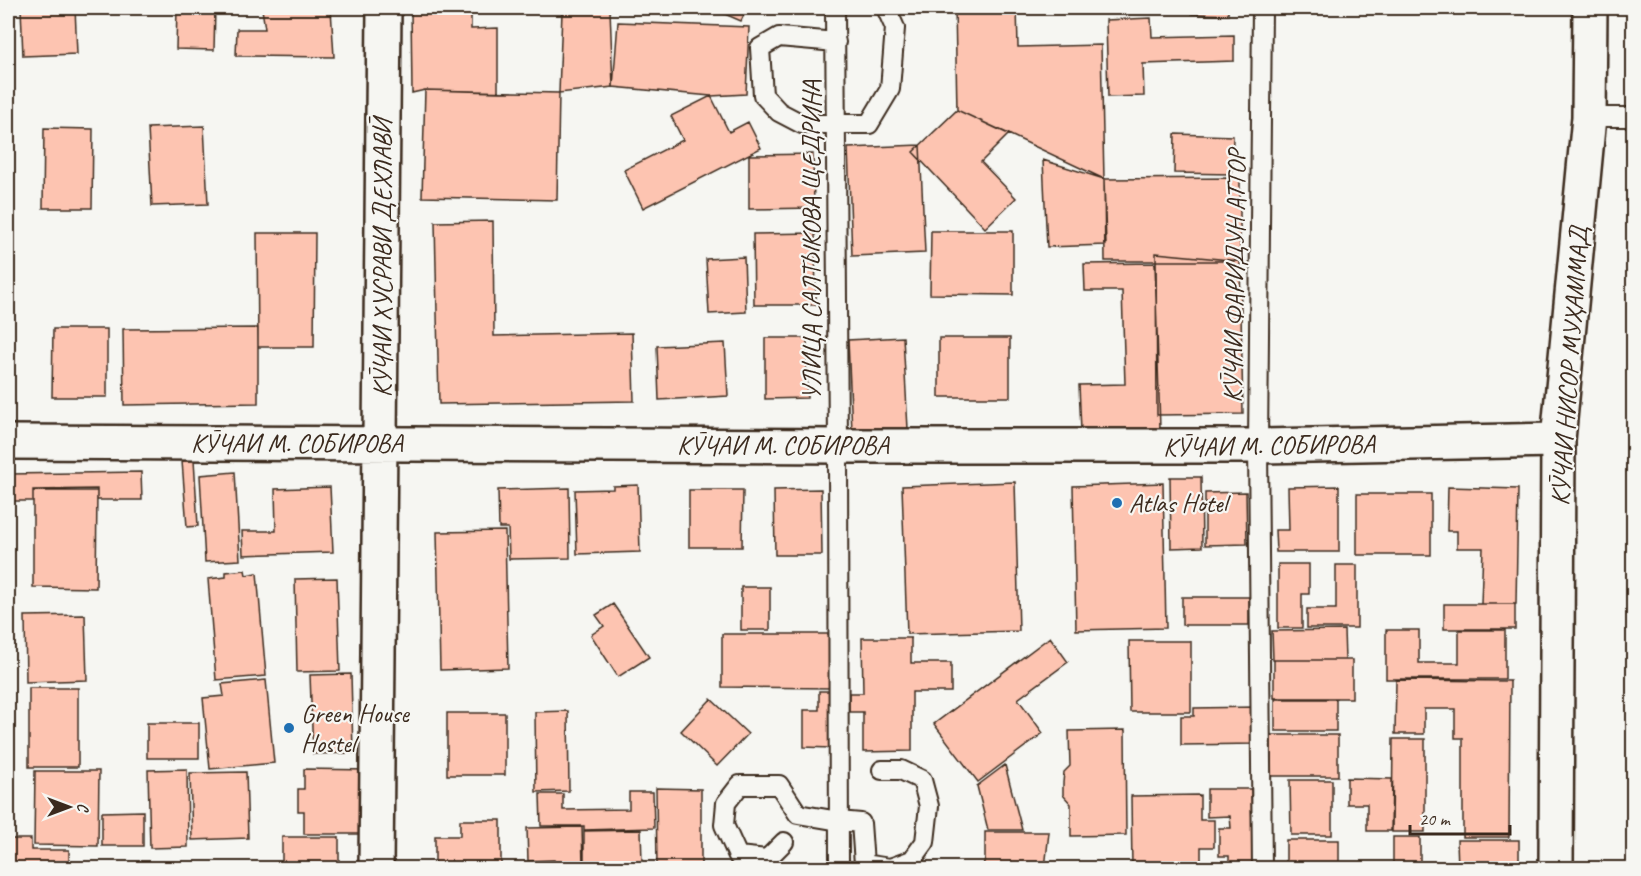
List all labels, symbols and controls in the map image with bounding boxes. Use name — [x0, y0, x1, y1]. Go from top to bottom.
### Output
street label: УЛИЦА САЛТЫКОВА ЩЕДРИНА — [795, 79, 828, 400]
street label: КӮЧАИ ХУСРАВИ ДЕХЛАВӢ — [366, 115, 399, 397]
street label: КӮЧАИ ФАРИДУН АТТОР — [1216, 147, 1253, 403]
street label: КӮЧАИ НИСОР МУҲАММАД — [1543, 224, 1596, 506]
street label: КӮЧАИ М. СОБИРОВА — [191, 427, 405, 460]
street label: КӮЧАИ М. СОБИРОВА — [1163, 427, 1377, 464]
street label: КӮЧАИ М. СОБИРОВА — [677, 429, 891, 462]
place label: Atlas Hotel — [1129, 487, 1231, 520]
marker: Atlas Hotel — [1110, 496, 1124, 510]
place label: Green House Hostel — [301, 697, 410, 760]
marker: Green House Hostel — [282, 721, 296, 735]
north arrow — [39, 777, 99, 837]
scale bar — [1410, 798, 1510, 836]
text: С — [73, 803, 93, 813]
text: 20 m — [1419, 808, 1452, 830]

